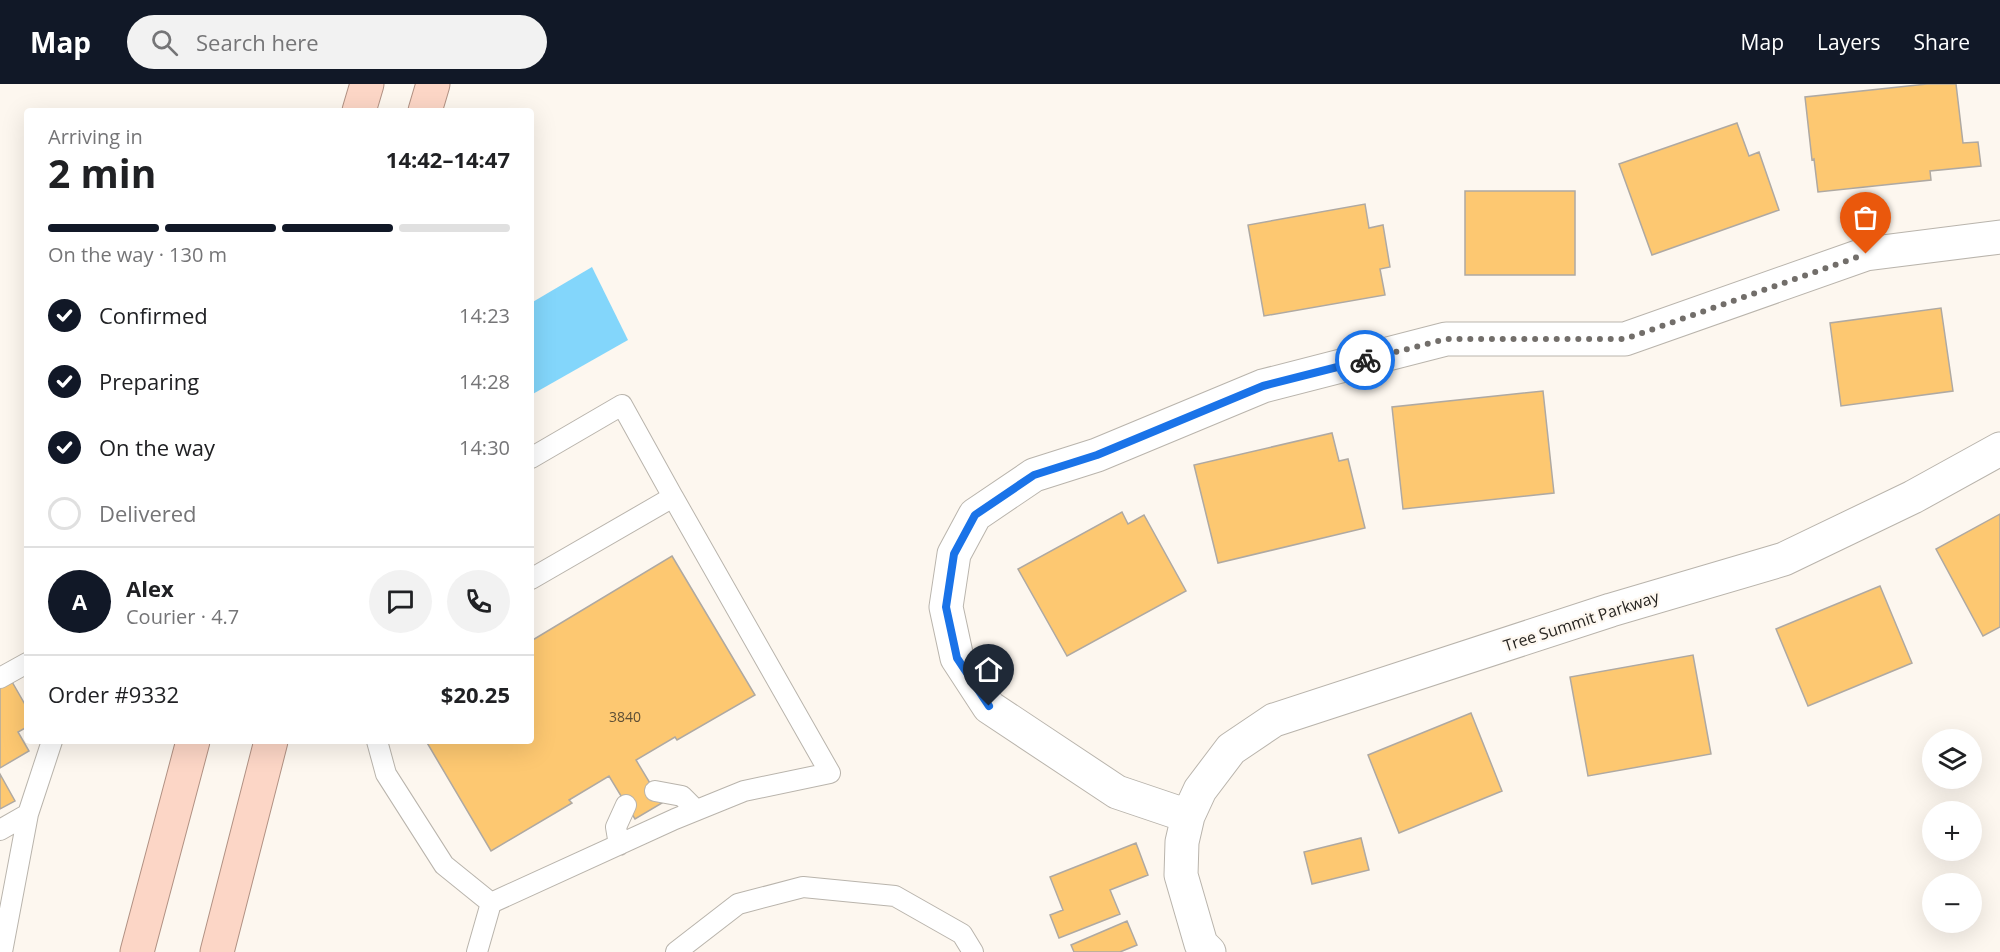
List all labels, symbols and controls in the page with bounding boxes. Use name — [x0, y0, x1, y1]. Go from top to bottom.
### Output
search box — [127, 15, 547, 69]
text: Map — [30, 23, 91, 61]
icon: search — [148, 26, 181, 59]
text: Search here — [196, 27, 319, 57]
text: Map — [1741, 28, 1784, 56]
text: Layers — [1817, 28, 1881, 56]
text: Share — [1914, 28, 1970, 56]
text: Arriving in — [48, 123, 143, 150]
text: 14:42–14:47 — [386, 144, 510, 174]
text: 2 min — [48, 146, 156, 199]
pin — [1840, 192, 1891, 254]
icon: bag — [1849, 201, 1882, 234]
text: On the way · 130 m — [48, 241, 227, 268]
icon: check — [48, 299, 81, 332]
text: Confirmed — [99, 300, 208, 330]
text: 14:23 — [459, 302, 510, 329]
courier — [1335, 330, 1395, 390]
icon: bike — [1349, 344, 1382, 377]
icon: check — [48, 365, 81, 398]
text: Preparing — [99, 366, 199, 396]
text: 14:28 — [459, 368, 510, 395]
icon: check — [48, 431, 81, 464]
text: On the way — [99, 432, 215, 462]
text: 14:30 — [459, 434, 510, 461]
text: Delivered — [99, 498, 197, 528]
button: chat — [369, 570, 432, 633]
button: phone — [447, 570, 510, 633]
text: Alex — [126, 573, 174, 603]
street label: Tree Summit Parkway — [1500, 585, 1663, 657]
text: A — [72, 586, 87, 616]
text: Courier · 4.7 — [126, 603, 239, 630]
pin — [963, 644, 1014, 706]
icon: home — [972, 653, 1005, 686]
text: Order #9332 — [48, 679, 179, 709]
text: $20.25 — [441, 679, 510, 709]
house number: 3840 — [609, 707, 641, 726]
map controls — [1922, 729, 1982, 933]
button: layers — [1922, 729, 1982, 789]
button: + — [1922, 801, 1982, 861]
button: − — [1922, 873, 1982, 933]

